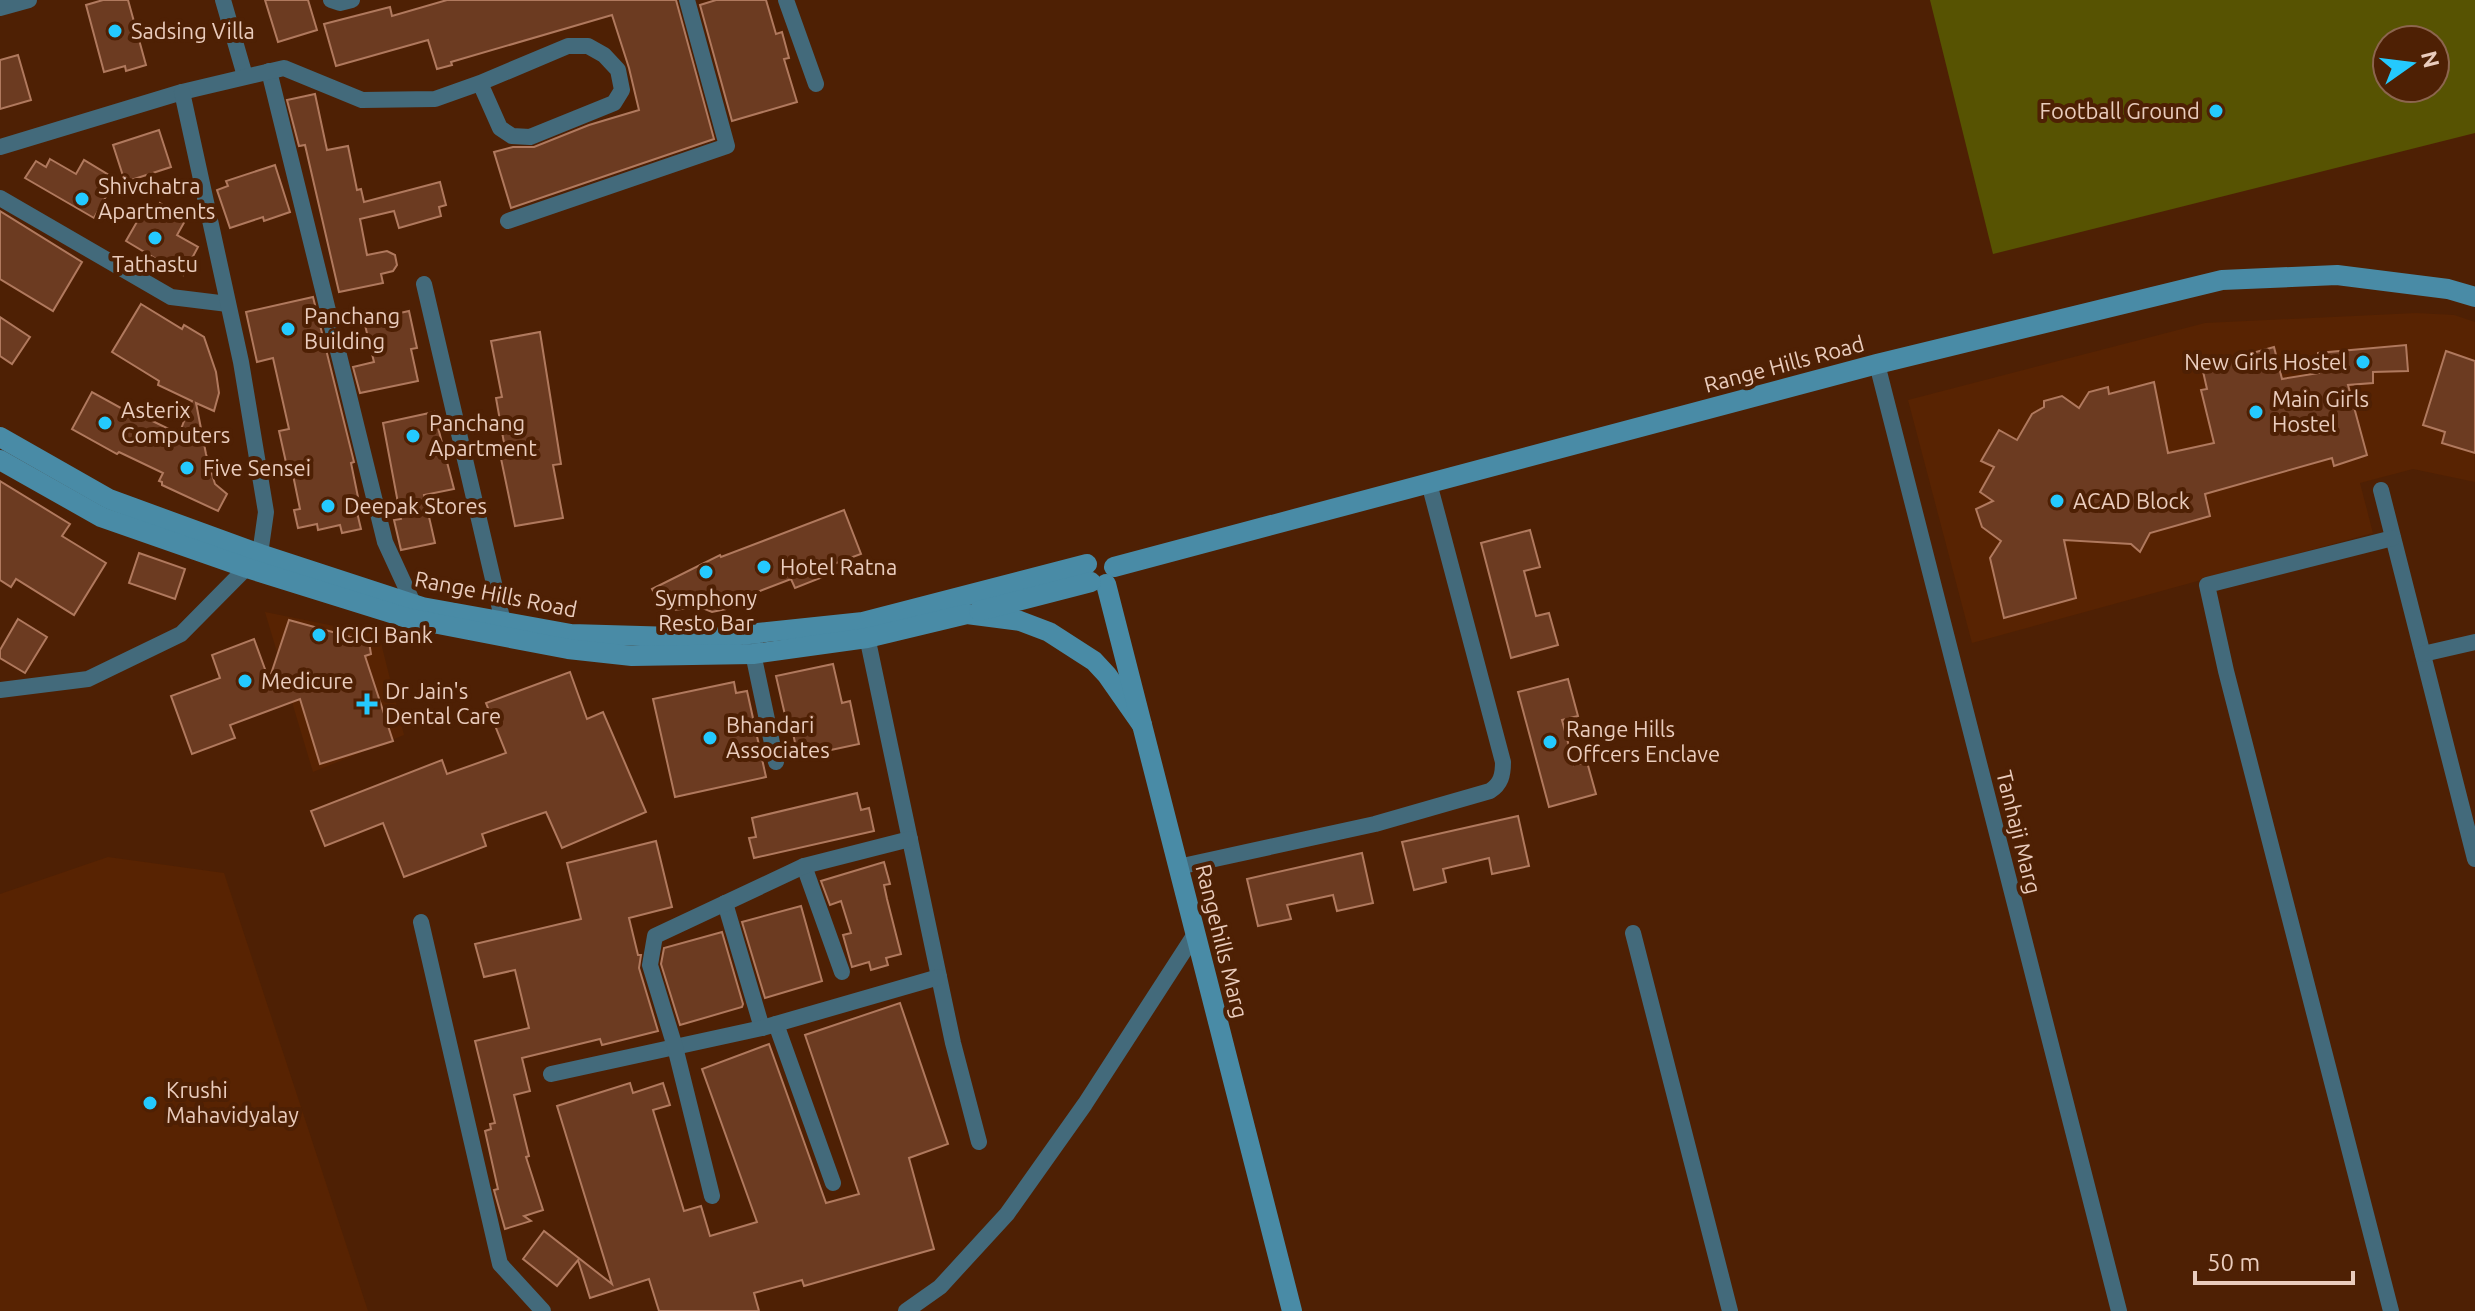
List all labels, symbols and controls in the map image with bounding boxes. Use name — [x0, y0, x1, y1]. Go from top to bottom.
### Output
place label: Sadsing Villa — [131, 18, 255, 43]
marker: Sadsing Villa — [106, 22, 124, 40]
north arrow — [2371, 24, 2451, 104]
text: N — [2417, 48, 2445, 70]
place label: Football Ground — [2040, 98, 2200, 123]
marker: Football Ground — [2207, 102, 2225, 120]
place label: Shivchatra Apartments — [98, 173, 215, 223]
marker: Shivchatra Apartments — [73, 190, 91, 208]
marker: Tathastu — [146, 229, 164, 247]
place label: Tathastu — [112, 251, 198, 276]
place label: Panchang Building — [304, 303, 400, 353]
marker: Panchang Building — [279, 320, 297, 338]
street label: Range Hills Road — [1701, 330, 1867, 397]
place label: New Girls Hostel — [2184, 349, 2347, 374]
marker: New Girls Hostel — [2354, 353, 2372, 371]
place label: Main Girls Hostel — [2272, 386, 2369, 436]
place label: Asterix Computers — [121, 397, 230, 447]
marker: Main Girls Hostel — [2247, 403, 2265, 421]
place label: Panchang Apartment — [429, 410, 537, 460]
marker: Asterix Computers — [96, 414, 114, 432]
marker: Panchang Apartment — [404, 427, 422, 445]
place label: Five Sensei — [203, 455, 311, 480]
marker: Five Sensei — [178, 459, 196, 477]
place label: ACAD Block — [2073, 488, 2190, 513]
marker: ACAD Block — [2048, 492, 2066, 510]
place label: Deepak Stores — [344, 493, 487, 518]
marker: Deepak Stores — [319, 497, 337, 515]
place label: Hotel Ratna — [780, 554, 897, 579]
marker: Hotel Ratna — [755, 558, 773, 576]
marker: Symphony Resto Bar — [697, 563, 715, 581]
street label: Range Hills Road — [413, 566, 579, 622]
place label: Symphony Resto Bar — [655, 585, 757, 635]
place label: ICICI Bank — [335, 622, 433, 647]
marker: ICICI Bank — [310, 626, 328, 644]
place label: Medicure — [261, 668, 354, 693]
marker: Medicure — [236, 672, 254, 690]
place label: Dr Jain's Dental Care — [385, 678, 501, 728]
marker: Dr Jain's Dental Care — [356, 693, 378, 715]
place label: Bhandari Associates — [726, 712, 830, 762]
place label: Range Hills Offcers Enclave — [1566, 716, 1720, 766]
marker: Bhandari Associates — [701, 729, 719, 747]
marker: Range Hills Offcers Enclave — [1541, 733, 1559, 751]
street label: Tanhaji Marg — [1992, 768, 2047, 896]
street label: Rangehills Marg — [1191, 861, 1254, 1020]
place label: Krushi Mahavidyalay — [166, 1077, 299, 1127]
marker: Krushi Mahavidyalay — [141, 1094, 159, 1112]
scale bar — [2195, 1235, 2353, 1285]
text: 50 m — [2207, 1249, 2260, 1276]

